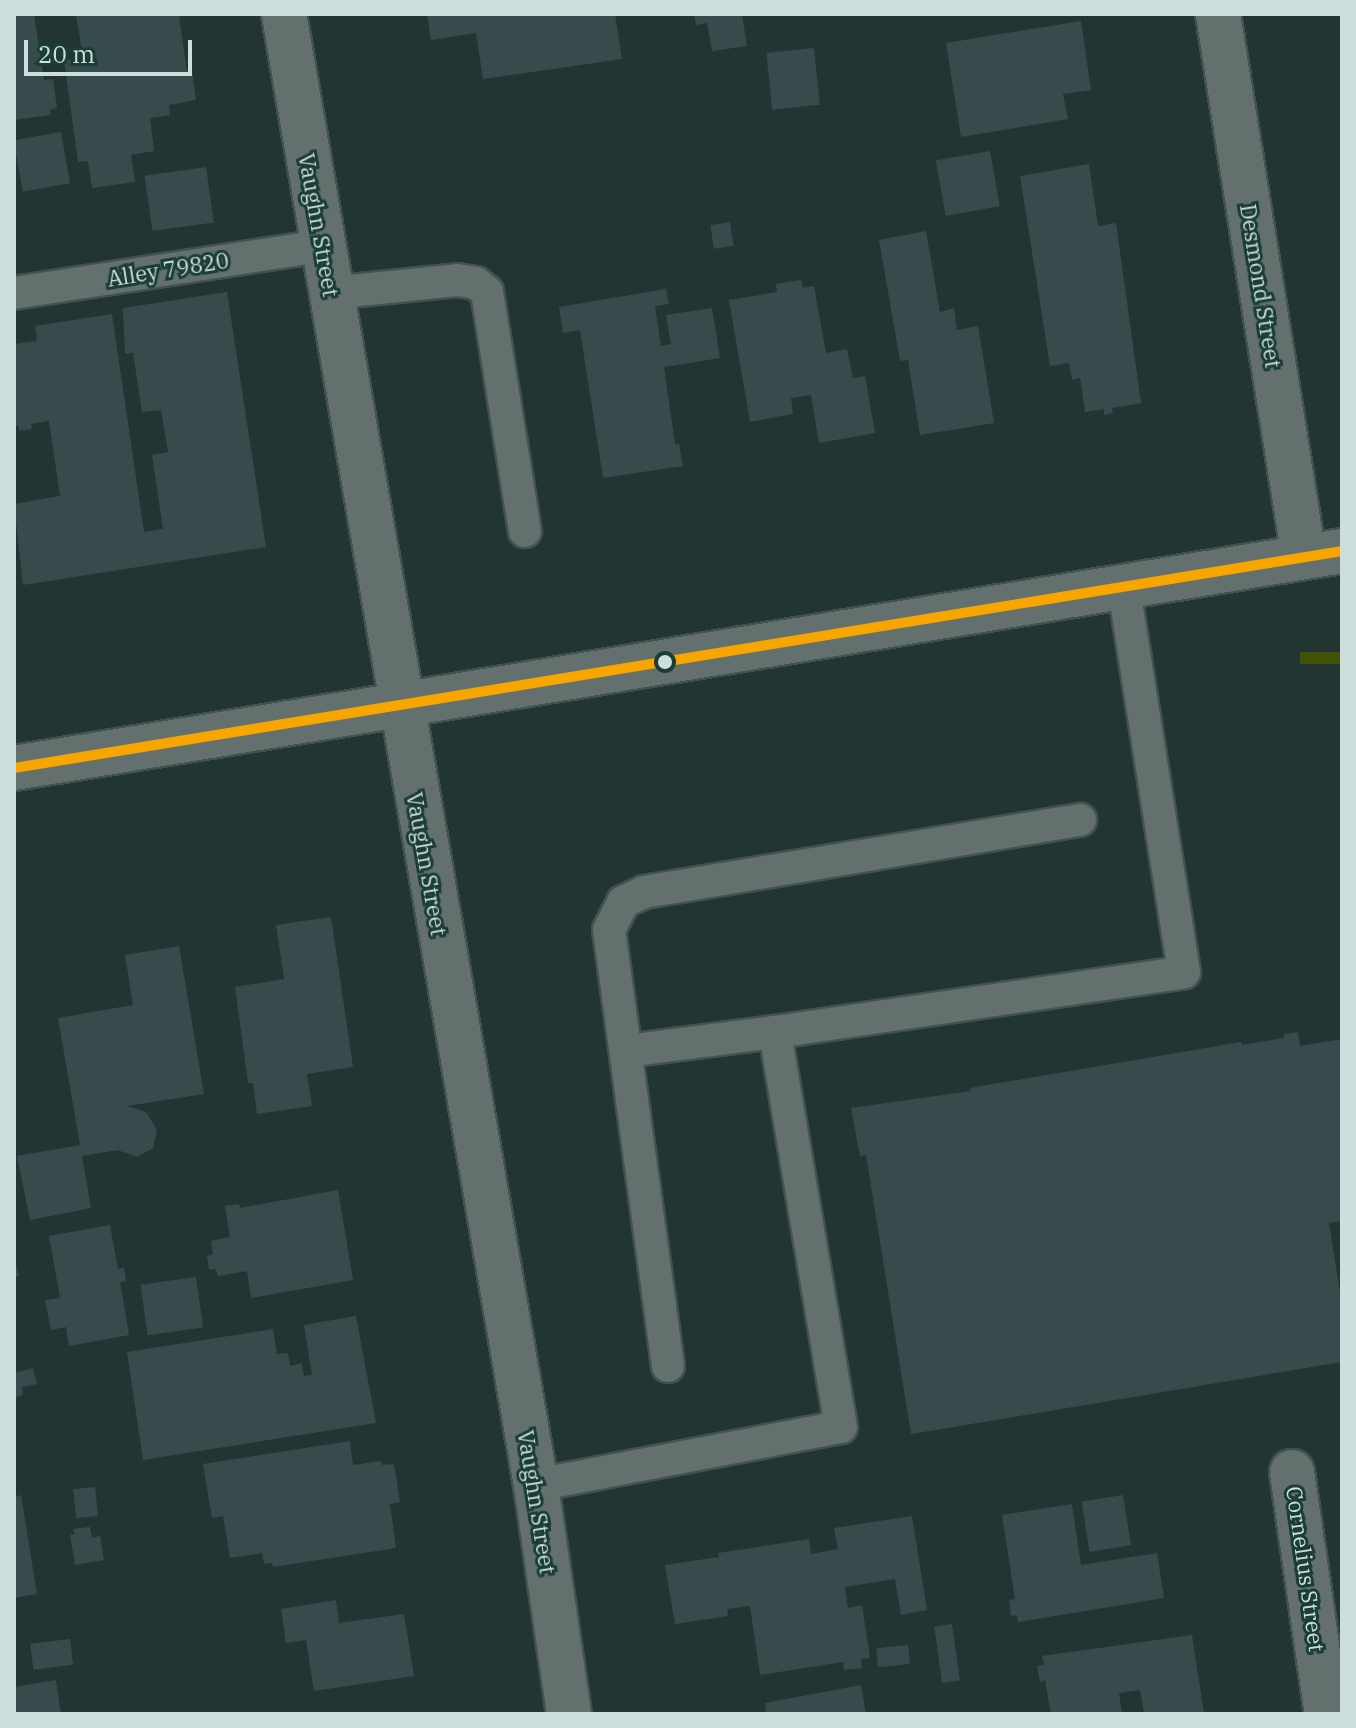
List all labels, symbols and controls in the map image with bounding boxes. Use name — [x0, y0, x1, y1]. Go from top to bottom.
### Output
scale bar — [28, 24, 196, 74]
text: 20 m — [38, 38, 95, 70]
street label: Vaughn Street — [293, 151, 345, 299]
street label: Desmond Street — [1235, 202, 1287, 370]
street label: Alley 79820 — [105, 246, 231, 292]
unlabelled marker — [657, 654, 673, 670]
street label: Vaughn Street — [401, 790, 453, 938]
street label: Vaughn Street — [513, 1428, 561, 1576]
street label: Cornelius Street — [1281, 1485, 1331, 1653]

